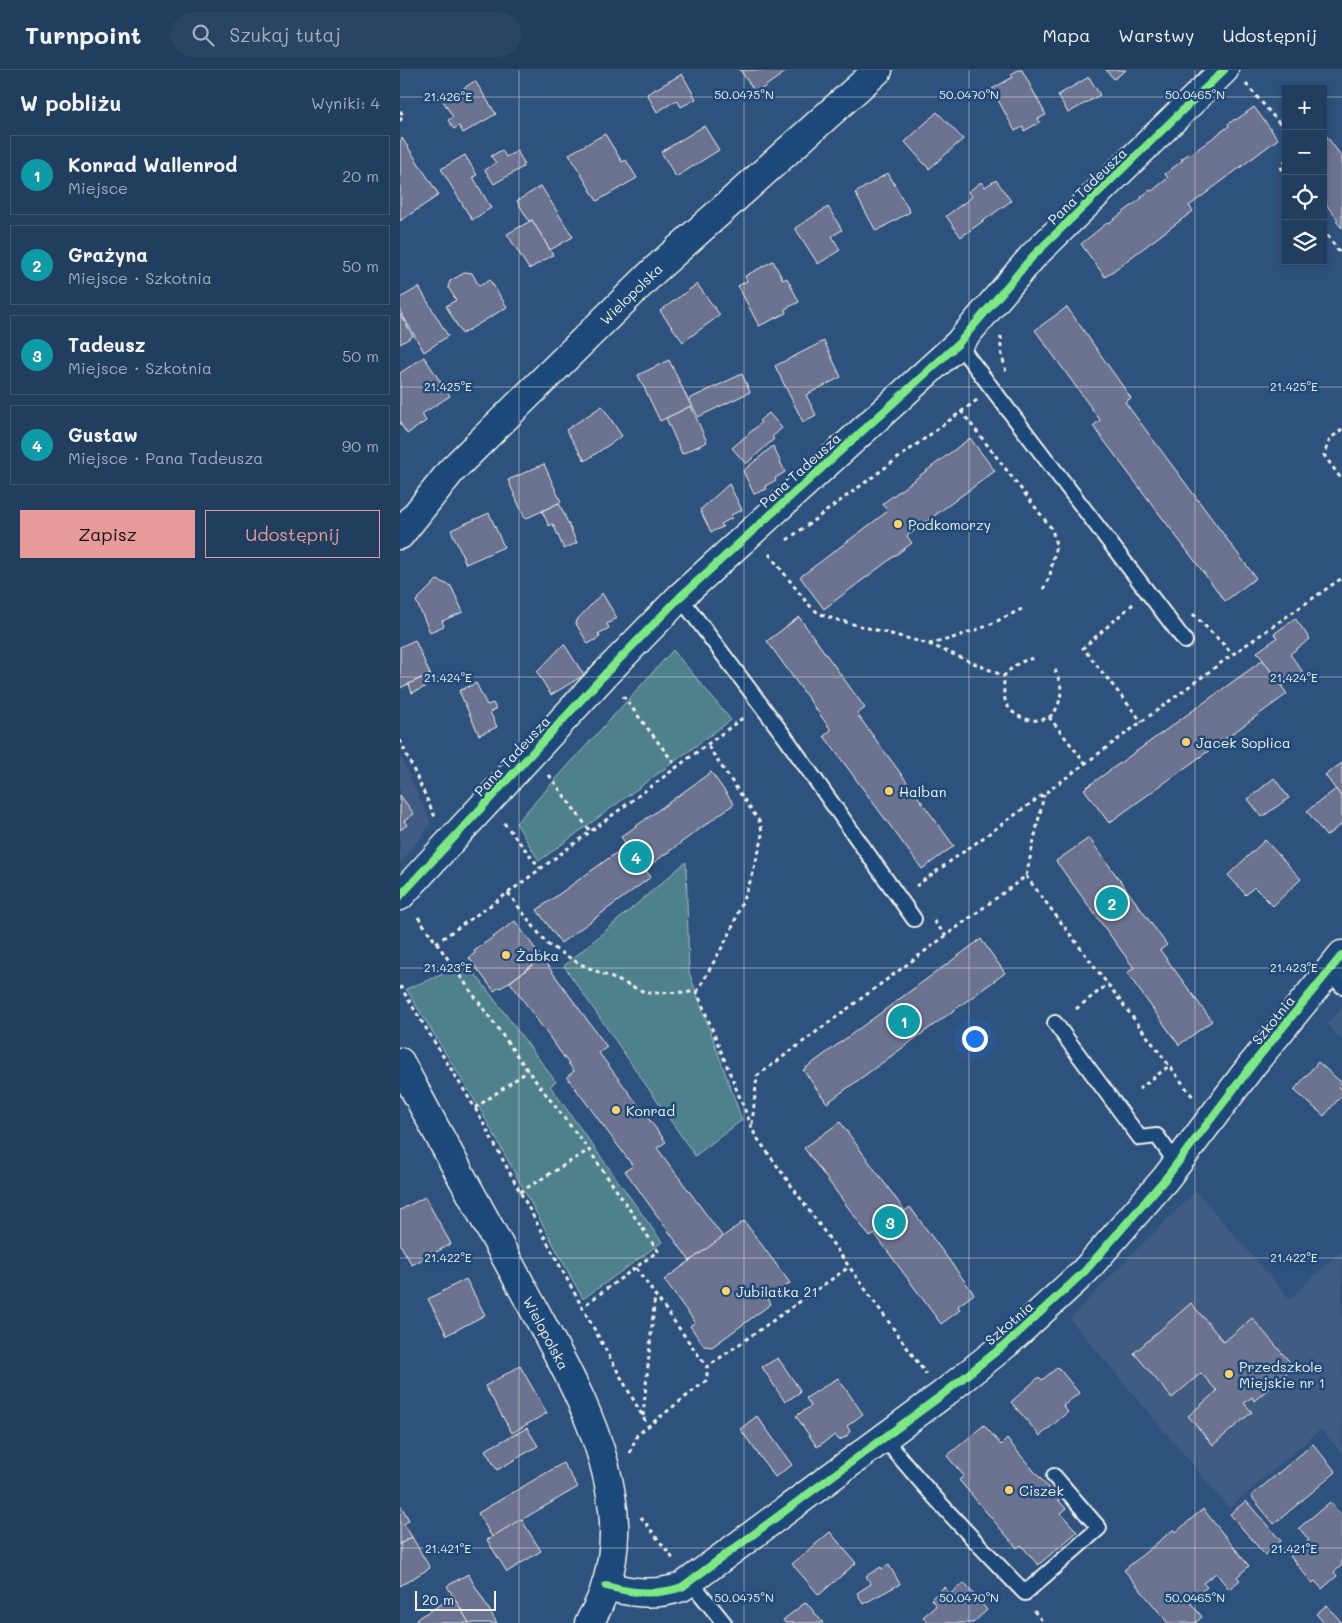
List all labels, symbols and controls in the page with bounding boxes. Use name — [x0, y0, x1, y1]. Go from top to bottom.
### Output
search box — [171, 12, 521, 57]
text: Turnpoint — [25, 19, 141, 50]
icon: search — [189, 21, 217, 49]
text: Szukaj tutaj — [229, 22, 341, 47]
text: Mapa — [1042, 23, 1090, 47]
text: Warstwy — [1118, 23, 1194, 47]
text: Udostępnij — [1222, 23, 1317, 47]
map controls — [1282, 85, 1327, 265]
button: + — [1282, 85, 1327, 130]
text: 50.0475°N — [714, 86, 774, 102]
text: 50.0470°N — [939, 86, 999, 102]
text: 50.0465°N — [1165, 86, 1225, 102]
text: 21.426°E — [424, 88, 472, 104]
text: W pobliżu — [20, 89, 121, 116]
text: Wyniki: 4 — [311, 92, 380, 113]
button: − — [1282, 130, 1327, 175]
street label: Pana Tadeusza — [1043, 143, 1131, 229]
text: Konrad Wallenrod — [68, 152, 237, 177]
text: 1 — [33, 165, 41, 186]
text: 20 m — [342, 165, 379, 186]
button: locate — [1282, 175, 1327, 220]
text: Miejsce — [68, 177, 128, 198]
button: layers — [1282, 220, 1327, 265]
text: Grażyna — [68, 242, 148, 267]
text: 2 — [33, 255, 41, 276]
text: 50 m — [342, 255, 379, 276]
street label: Wielopolska — [595, 259, 667, 329]
text: Miejsce · Szkotnia — [68, 267, 212, 288]
text: Tadeusz — [68, 332, 145, 357]
text: 3 — [32, 345, 42, 366]
text: 50 m — [342, 345, 379, 366]
text: Miejsce · Szkotnia — [68, 357, 212, 378]
text: 21.425°E — [424, 378, 472, 394]
text: 21.425°E — [1270, 378, 1318, 394]
text: Gustaw — [68, 422, 138, 447]
street label: Pana Tadeusza — [755, 428, 845, 512]
text: 4 — [32, 435, 42, 456]
text: 90 m — [342, 435, 379, 456]
text: Miejsce · Pana Tadeusza — [68, 447, 263, 468]
button: Zapisz — [20, 510, 195, 558]
button: Udostępnij — [205, 510, 380, 558]
place label: Podkomorzy — [908, 515, 991, 534]
marker: Podkomorzy — [892, 518, 904, 530]
text: 21.424°E — [424, 669, 472, 685]
text: 21.424°E — [1270, 669, 1318, 685]
street label: Pana Tadeusza — [470, 712, 554, 800]
place label: Jacek Soplica — [1196, 733, 1291, 752]
marker: Jacek Soplica — [1180, 736, 1192, 748]
place label: Halban — [899, 782, 947, 801]
marker: Halban — [883, 785, 895, 797]
pin: 4 — [620, 838, 652, 876]
pin: 2 — [1096, 884, 1128, 922]
place label: Żabka — [516, 946, 559, 965]
marker: Żabka — [500, 949, 512, 961]
text: 21.423°E — [424, 959, 472, 975]
text: 21.423°E — [1270, 959, 1318, 975]
street label: Szkotnia — [1247, 991, 1299, 1049]
pin: 1 — [888, 1002, 920, 1040]
your location — [962, 1026, 988, 1052]
place label: Konrad — [626, 1101, 675, 1120]
marker: Konrad — [610, 1104, 622, 1116]
pin: 3 — [874, 1203, 906, 1241]
text: 21.422°E — [424, 1249, 472, 1265]
text: 21.422°E — [1270, 1249, 1318, 1265]
place label: Jubilatka 21 — [736, 1282, 818, 1301]
marker: Jubilatka 21 — [720, 1285, 732, 1297]
street label: Wielopolska — [519, 1293, 573, 1373]
street label: Szkotnia — [981, 1297, 1037, 1349]
place label: Przedszkole Miejskie nr 1 — [1239, 1357, 1325, 1392]
marker: Przedszkole Miejskie nr 1 — [1223, 1368, 1235, 1380]
place label: Ciszek — [1019, 1481, 1064, 1500]
marker: Ciszek — [1003, 1484, 1015, 1496]
text: 21.421°E — [425, 1540, 471, 1556]
text: 21.421°E — [1271, 1540, 1317, 1556]
scale bar — [415, 1588, 496, 1611]
text: 50.0475°N — [714, 1589, 774, 1605]
text: 50.0470°N — [939, 1589, 999, 1605]
text: 50.0465°N — [1165, 1589, 1225, 1605]
text: 20 m — [422, 1590, 454, 1609]

